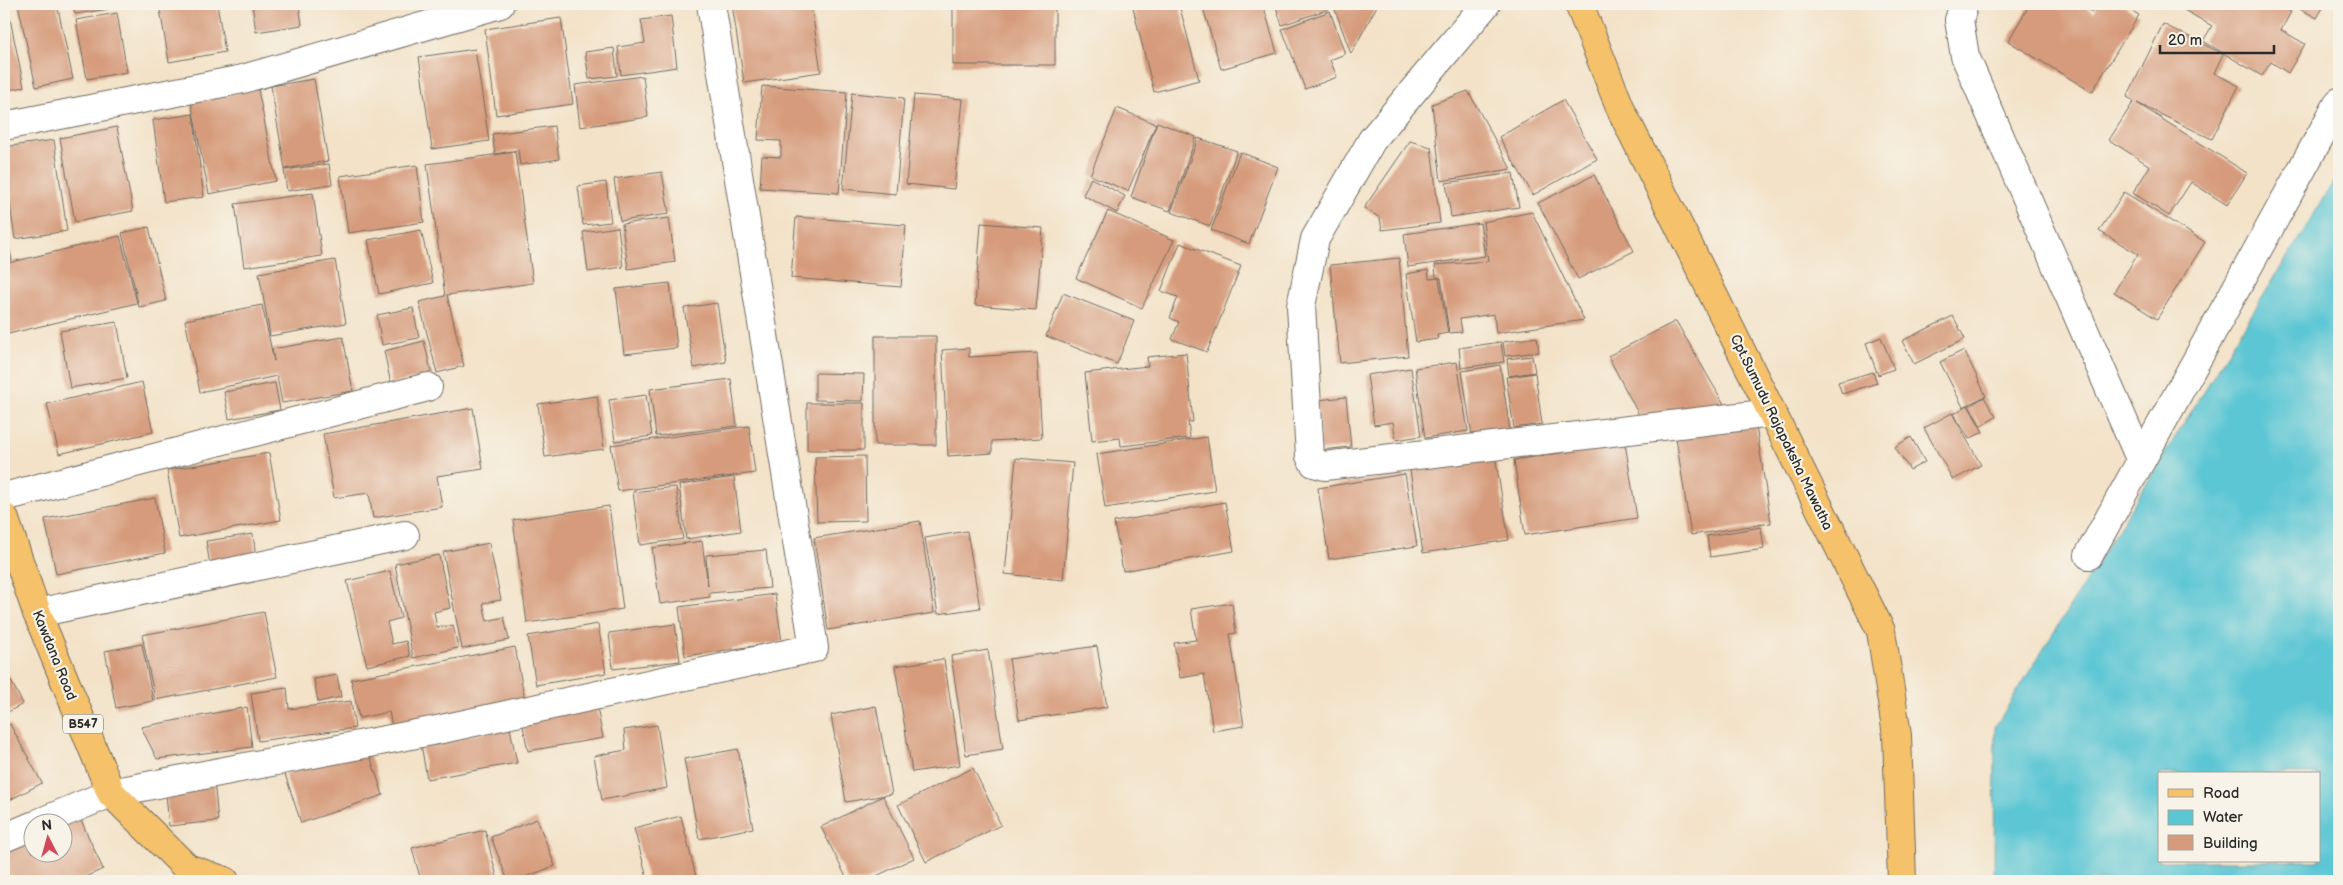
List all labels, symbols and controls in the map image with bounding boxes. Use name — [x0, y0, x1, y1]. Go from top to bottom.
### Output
scale bar — [2160, 22, 2274, 54]
text: 20 m — [2168, 31, 2202, 50]
street label: Cpt.Sumudu Rajapaksha Mawatha — [1727, 332, 1837, 533]
street label: Kawdana Road — [29, 608, 80, 703]
road number: B547 — [63, 714, 103, 734]
legend — [2158, 772, 2320, 862]
text: Road — [2203, 784, 2239, 803]
text: Water — [2203, 808, 2243, 827]
north arrow — [22, 812, 72, 862]
text: N — [41, 817, 53, 835]
text: Building — [2203, 834, 2258, 853]

